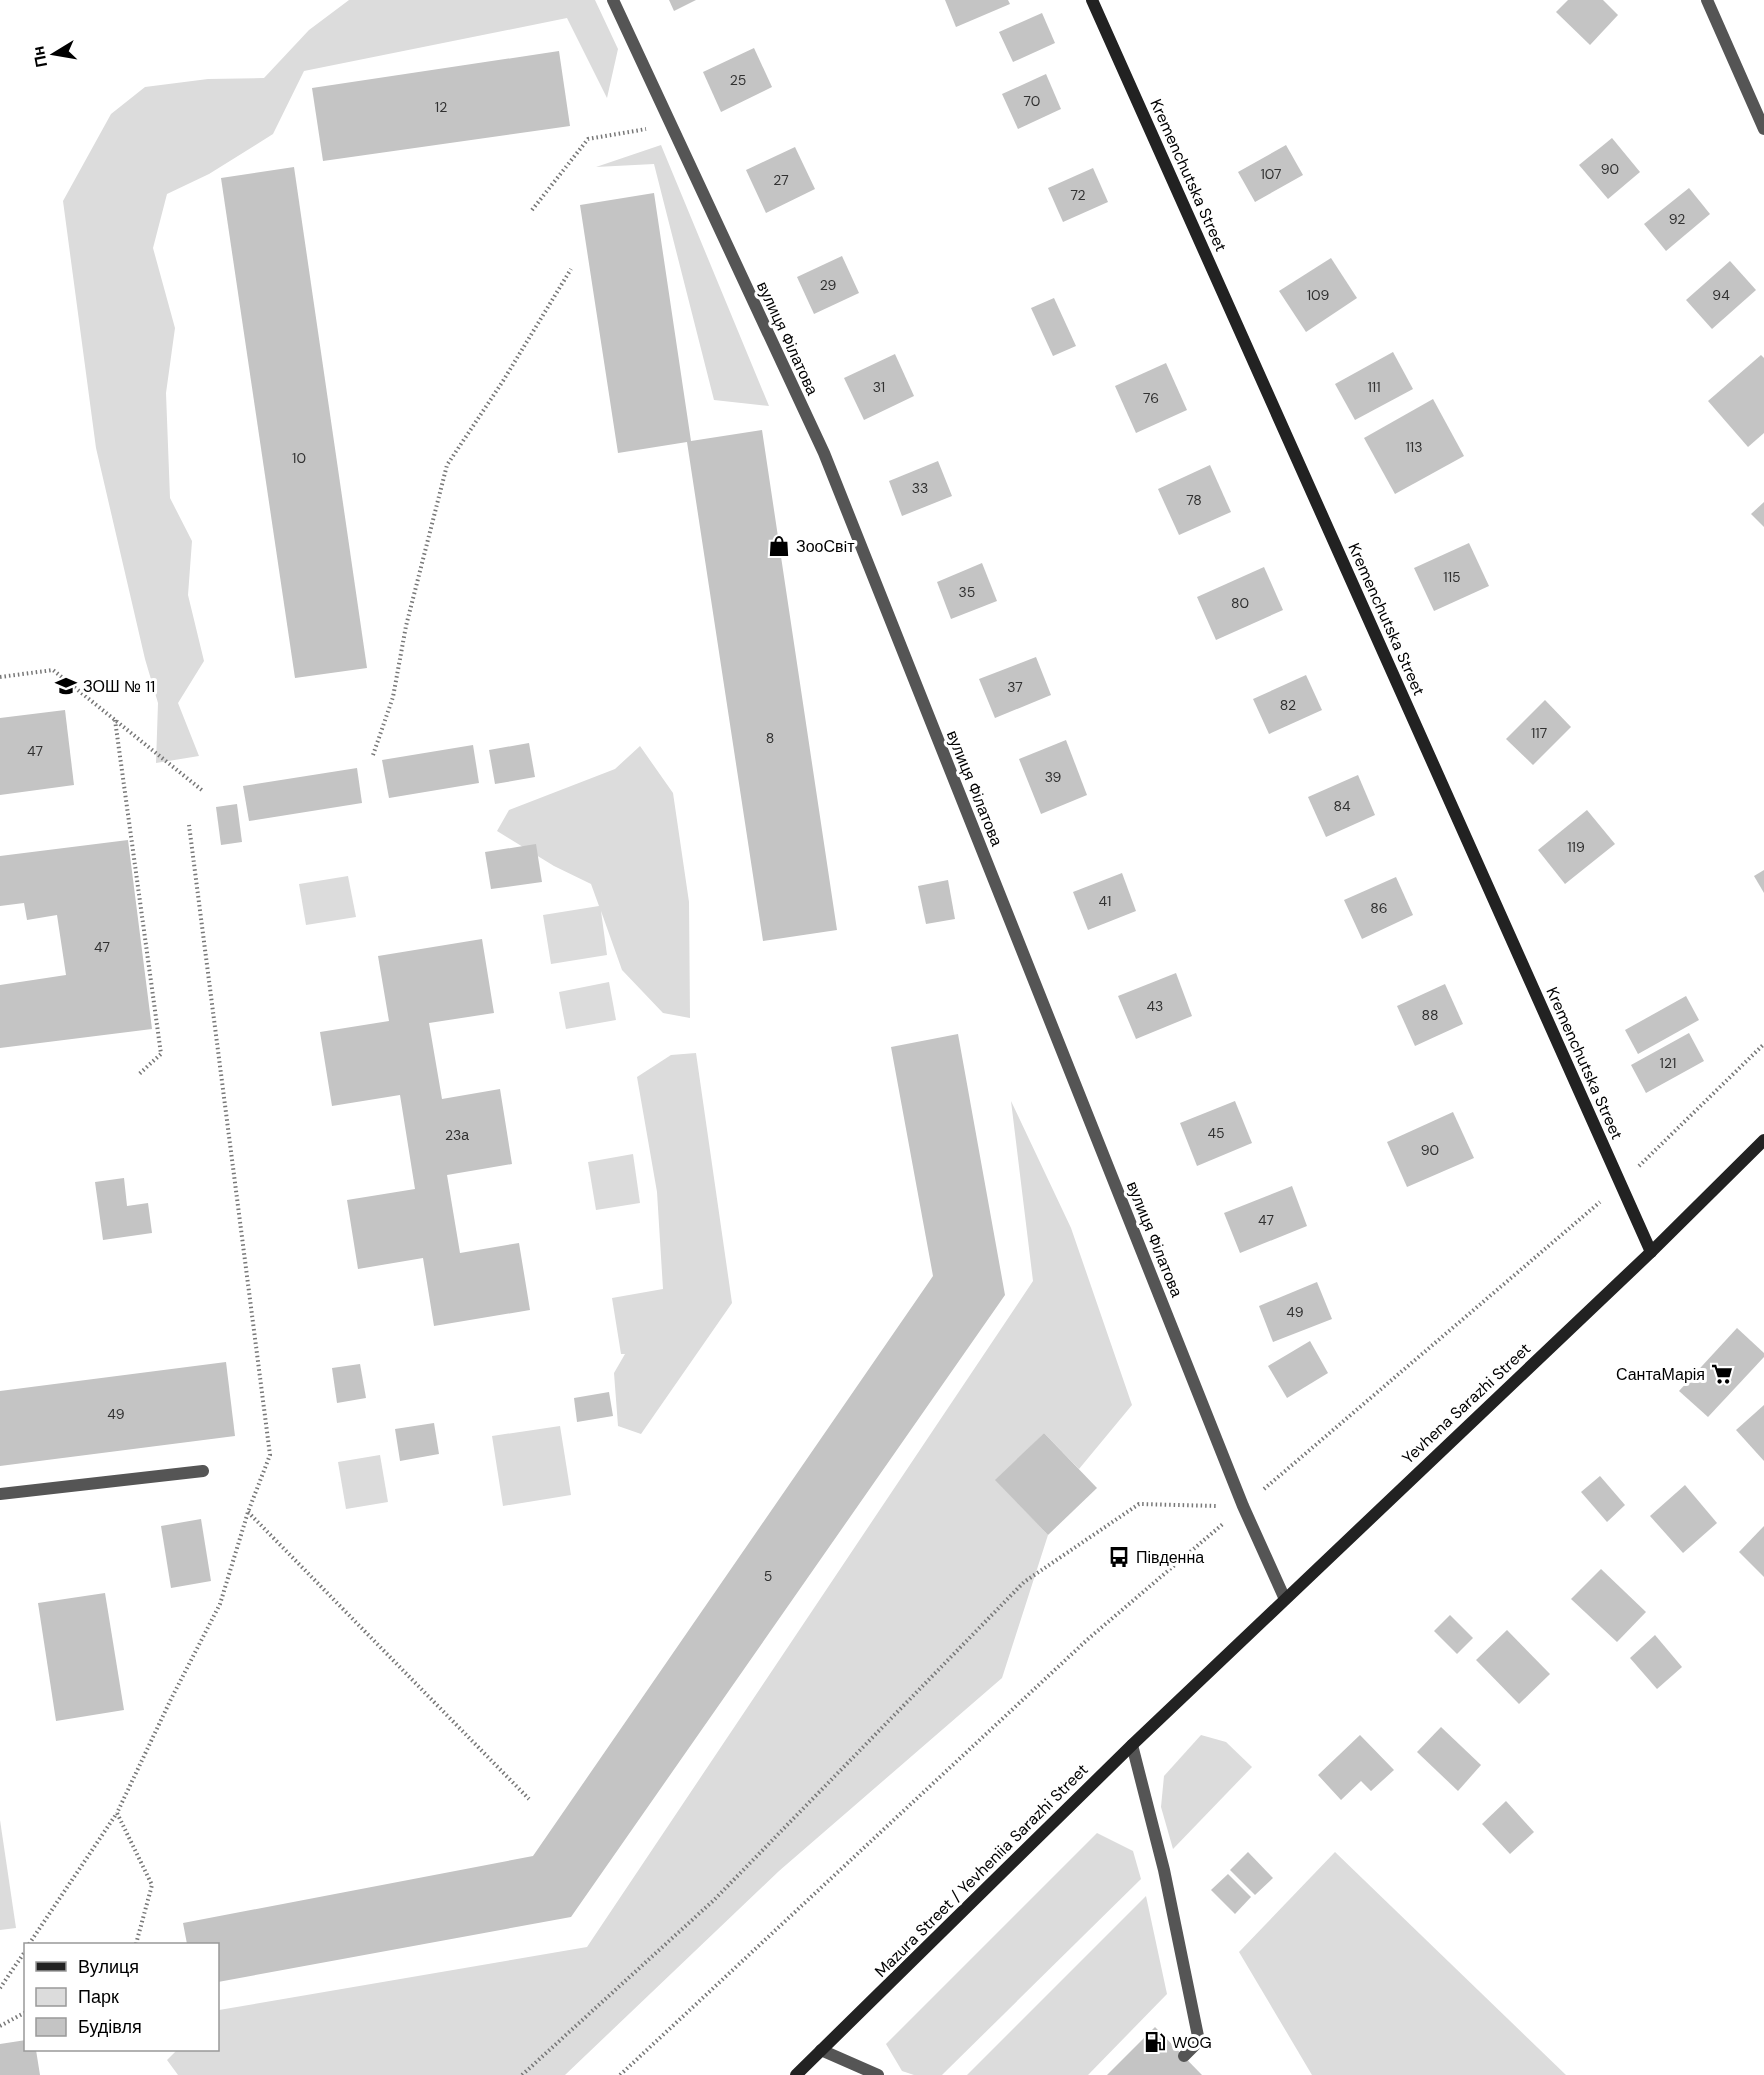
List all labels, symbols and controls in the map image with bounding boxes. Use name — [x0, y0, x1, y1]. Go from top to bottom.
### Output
north arrow — [24, 24, 84, 84]
text: Пн — [27, 44, 52, 69]
house number: 25 — [730, 71, 746, 89]
house number: 70 — [1024, 92, 1040, 110]
street label: Kremenchutska Street — [1145, 96, 1232, 255]
house number: 12 — [435, 98, 447, 116]
house number: 90 — [1601, 160, 1619, 178]
house number: 107 — [1260, 165, 1282, 183]
house number: 27 — [773, 171, 789, 189]
house number: 72 — [1070, 186, 1086, 204]
house number: 92 — [1669, 210, 1685, 228]
house number: 29 — [820, 276, 837, 294]
street label: вулиця Філатова — [752, 278, 823, 398]
house number: 109 — [1307, 286, 1330, 304]
house number: 94 — [1712, 286, 1730, 304]
house number: 31 — [873, 378, 885, 396]
house number: 111 — [1367, 378, 1381, 396]
house number: 76 — [1143, 389, 1159, 407]
house number: 113 — [1405, 438, 1423, 456]
house number: 10 — [292, 449, 306, 467]
house number: 33 — [912, 479, 928, 497]
house number: 78 — [1186, 491, 1202, 509]
shop icon: ЗооСвiт — [767, 534, 791, 558]
place label: ЗооСвiт — [796, 536, 855, 557]
street label: Kremenchutska Street — [1343, 540, 1430, 699]
house number: 115 — [1443, 568, 1461, 586]
house number: 35 — [959, 583, 975, 601]
house number: 80 — [1231, 594, 1249, 612]
school or university icon: ЗОШ № 11 — [54, 674, 78, 698]
place label: ЗОШ № 11 — [83, 676, 155, 697]
house number: 37 — [1007, 678, 1023, 696]
house number: 82 — [1280, 696, 1296, 714]
house number: 117 — [1531, 724, 1547, 742]
street label: вулиця Філатова — [942, 727, 1007, 849]
house number: 8 — [766, 729, 774, 747]
house number: 47 — [27, 742, 43, 760]
house number: 39 — [1045, 768, 1062, 786]
house number: 84 — [1333, 797, 1351, 815]
house number: 119 — [1567, 838, 1585, 856]
house number: 41 — [1099, 892, 1111, 910]
house number: 86 — [1370, 899, 1388, 917]
house number: 47 — [94, 938, 110, 956]
street label: Kremenchutska Street — [1541, 984, 1628, 1143]
house number: 43 — [1147, 997, 1163, 1015]
house number: 88 — [1421, 1006, 1439, 1024]
house number: 121 — [1660, 1054, 1676, 1072]
house number: 45 — [1207, 1124, 1225, 1142]
house number: 23а — [445, 1126, 469, 1144]
house number: 90 — [1421, 1141, 1439, 1159]
street label: вулиця Філатова — [1122, 1178, 1187, 1300]
house number: 47 — [1258, 1211, 1274, 1229]
house number: 49 — [1286, 1303, 1304, 1321]
street label: Yevhena Sarazhi Street — [1398, 1338, 1535, 1468]
supermarket icon: СантаМарія — [1710, 1362, 1734, 1386]
place label: СантаМарія — [1616, 1364, 1705, 1385]
house number: 49 — [107, 1405, 125, 1423]
bus stop icon: Південна — [1107, 1545, 1131, 1569]
place label: Південна — [1136, 1547, 1204, 1568]
house number: 5 — [764, 1567, 772, 1585]
street label: Mazura Street / Yevheniia Sarazhi Street — [870, 1759, 1093, 1982]
legend — [24, 1943, 219, 2051]
text: Вулиця — [78, 1955, 139, 1979]
text: Парк — [78, 1985, 119, 2009]
text: Будівля — [78, 2015, 142, 2039]
fuel station icon: WOG — [1143, 2030, 1167, 2054]
place label: WOG — [1172, 2032, 1212, 2053]

